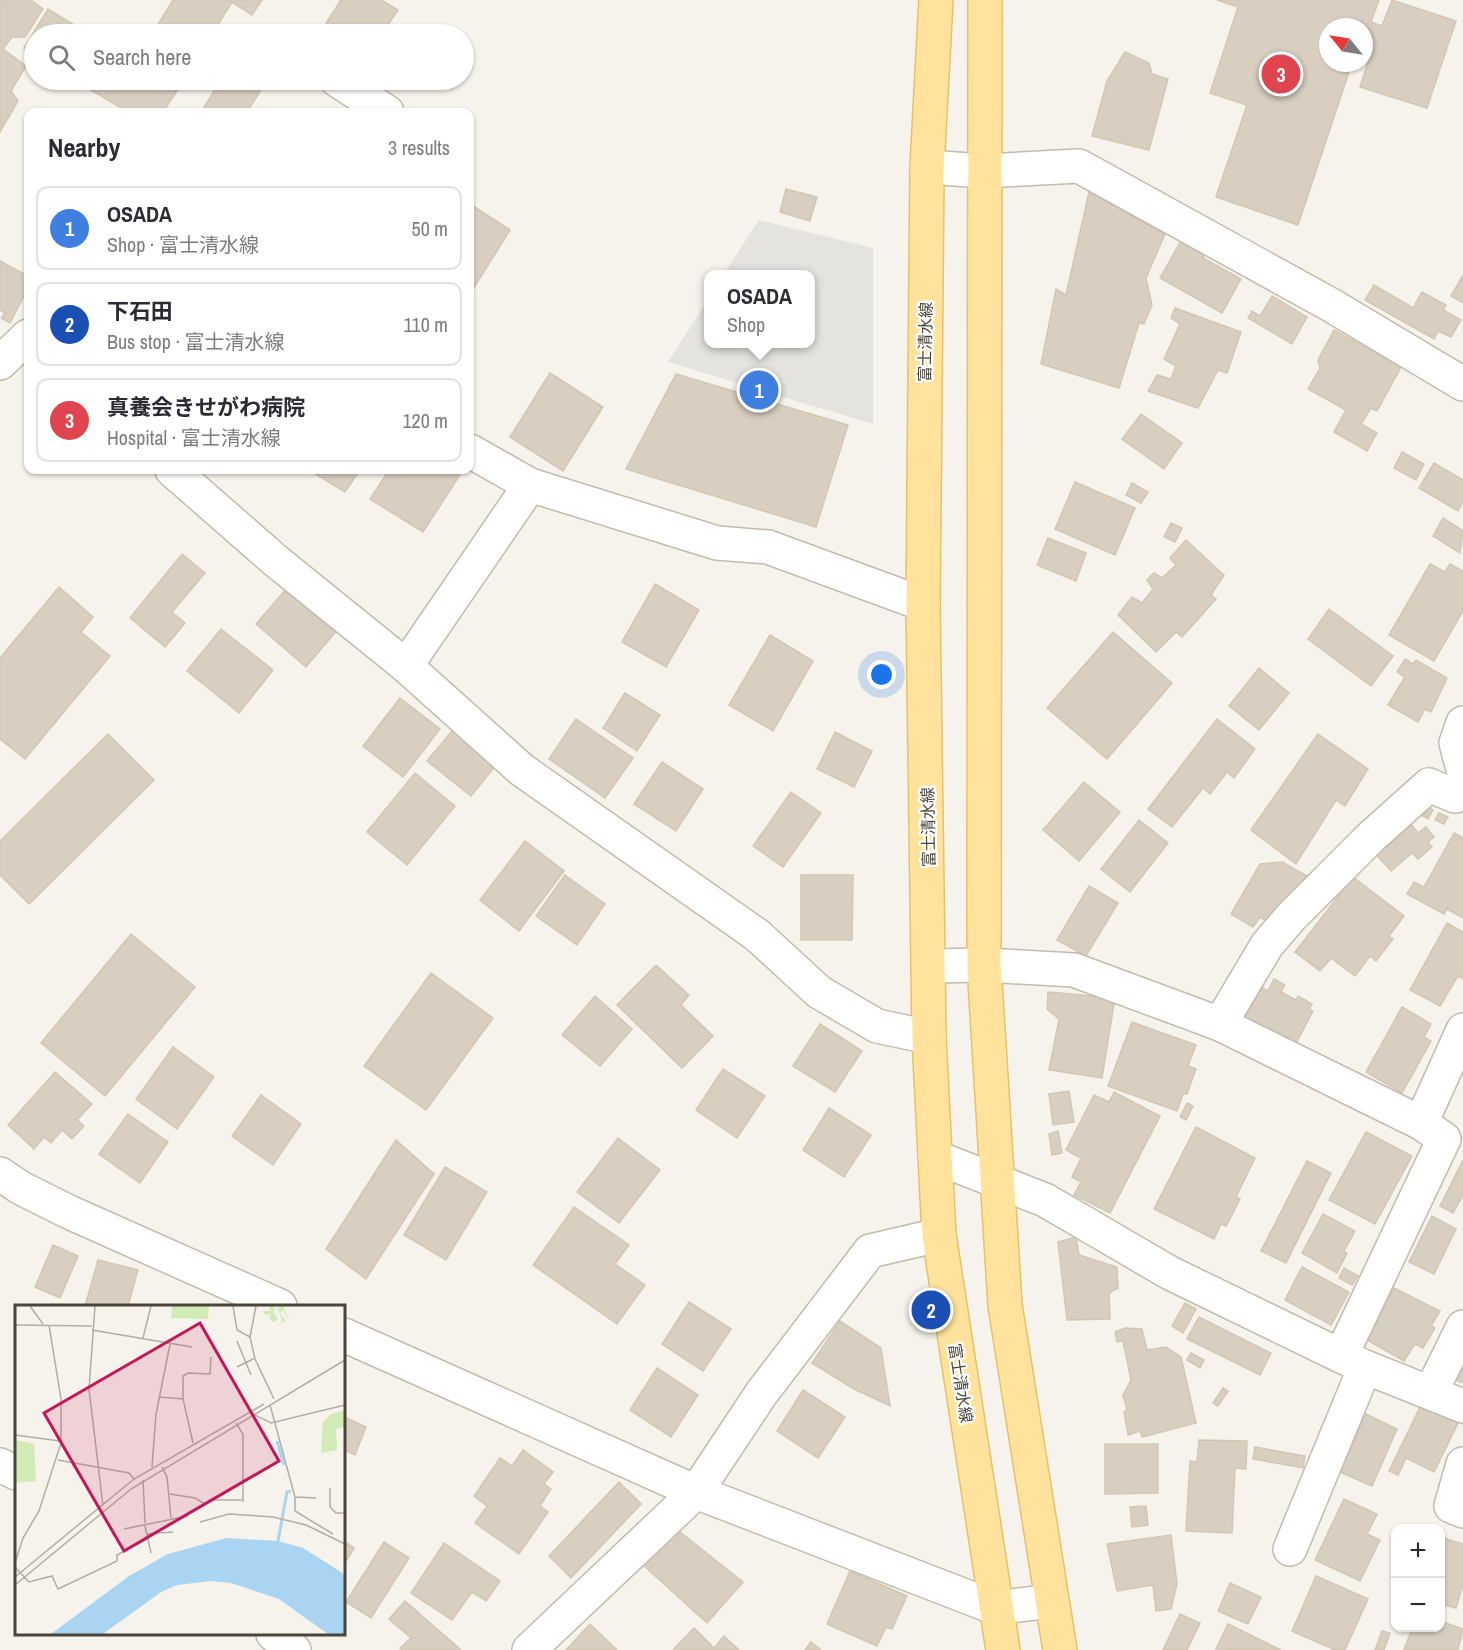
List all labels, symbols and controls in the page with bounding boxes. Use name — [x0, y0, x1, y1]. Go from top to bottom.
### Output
north arrow — [1319, 18, 1373, 72]
search box — [24, 24, 474, 90]
icon: search — [45, 41, 78, 74]
text: Search here — [93, 42, 191, 72]
pin: 3 — [1262, 52, 1300, 97]
text: Nearby — [48, 130, 120, 165]
text: 3 results — [388, 134, 450, 161]
text: OSADA — [107, 199, 172, 229]
text: 1 — [65, 215, 74, 242]
text: 50 m — [412, 215, 448, 242]
text: Shop · 富士清水線 — [107, 231, 259, 258]
popup — [704, 270, 815, 348]
text: OSADA — [727, 281, 792, 311]
text: 下石田 — [107, 296, 173, 326]
street label: 富士清水線 — [913, 302, 937, 382]
text: 2 — [65, 311, 74, 338]
text: 110 m — [404, 311, 448, 338]
text: Shop — [727, 311, 765, 338]
text: Bus stop · 富士清水線 — [107, 328, 285, 355]
pin: 1 — [740, 368, 778, 412]
text: 真養会きせがわ病院 — [107, 392, 305, 422]
text: 3 — [65, 407, 74, 434]
text: 120 m — [402, 407, 448, 434]
text: Hospital · 富士清水線 — [107, 424, 281, 451]
your location — [867, 660, 896, 689]
street label: 富士清水線 — [916, 787, 940, 867]
pin: 2 — [912, 1288, 950, 1332]
inset map — [15, 1305, 345, 1635]
street label: 富士清水線 — [944, 1342, 978, 1424]
map controls — [1391, 1524, 1445, 1632]
button: + — [1391, 1524, 1445, 1578]
button: − — [1391, 1578, 1445, 1632]

